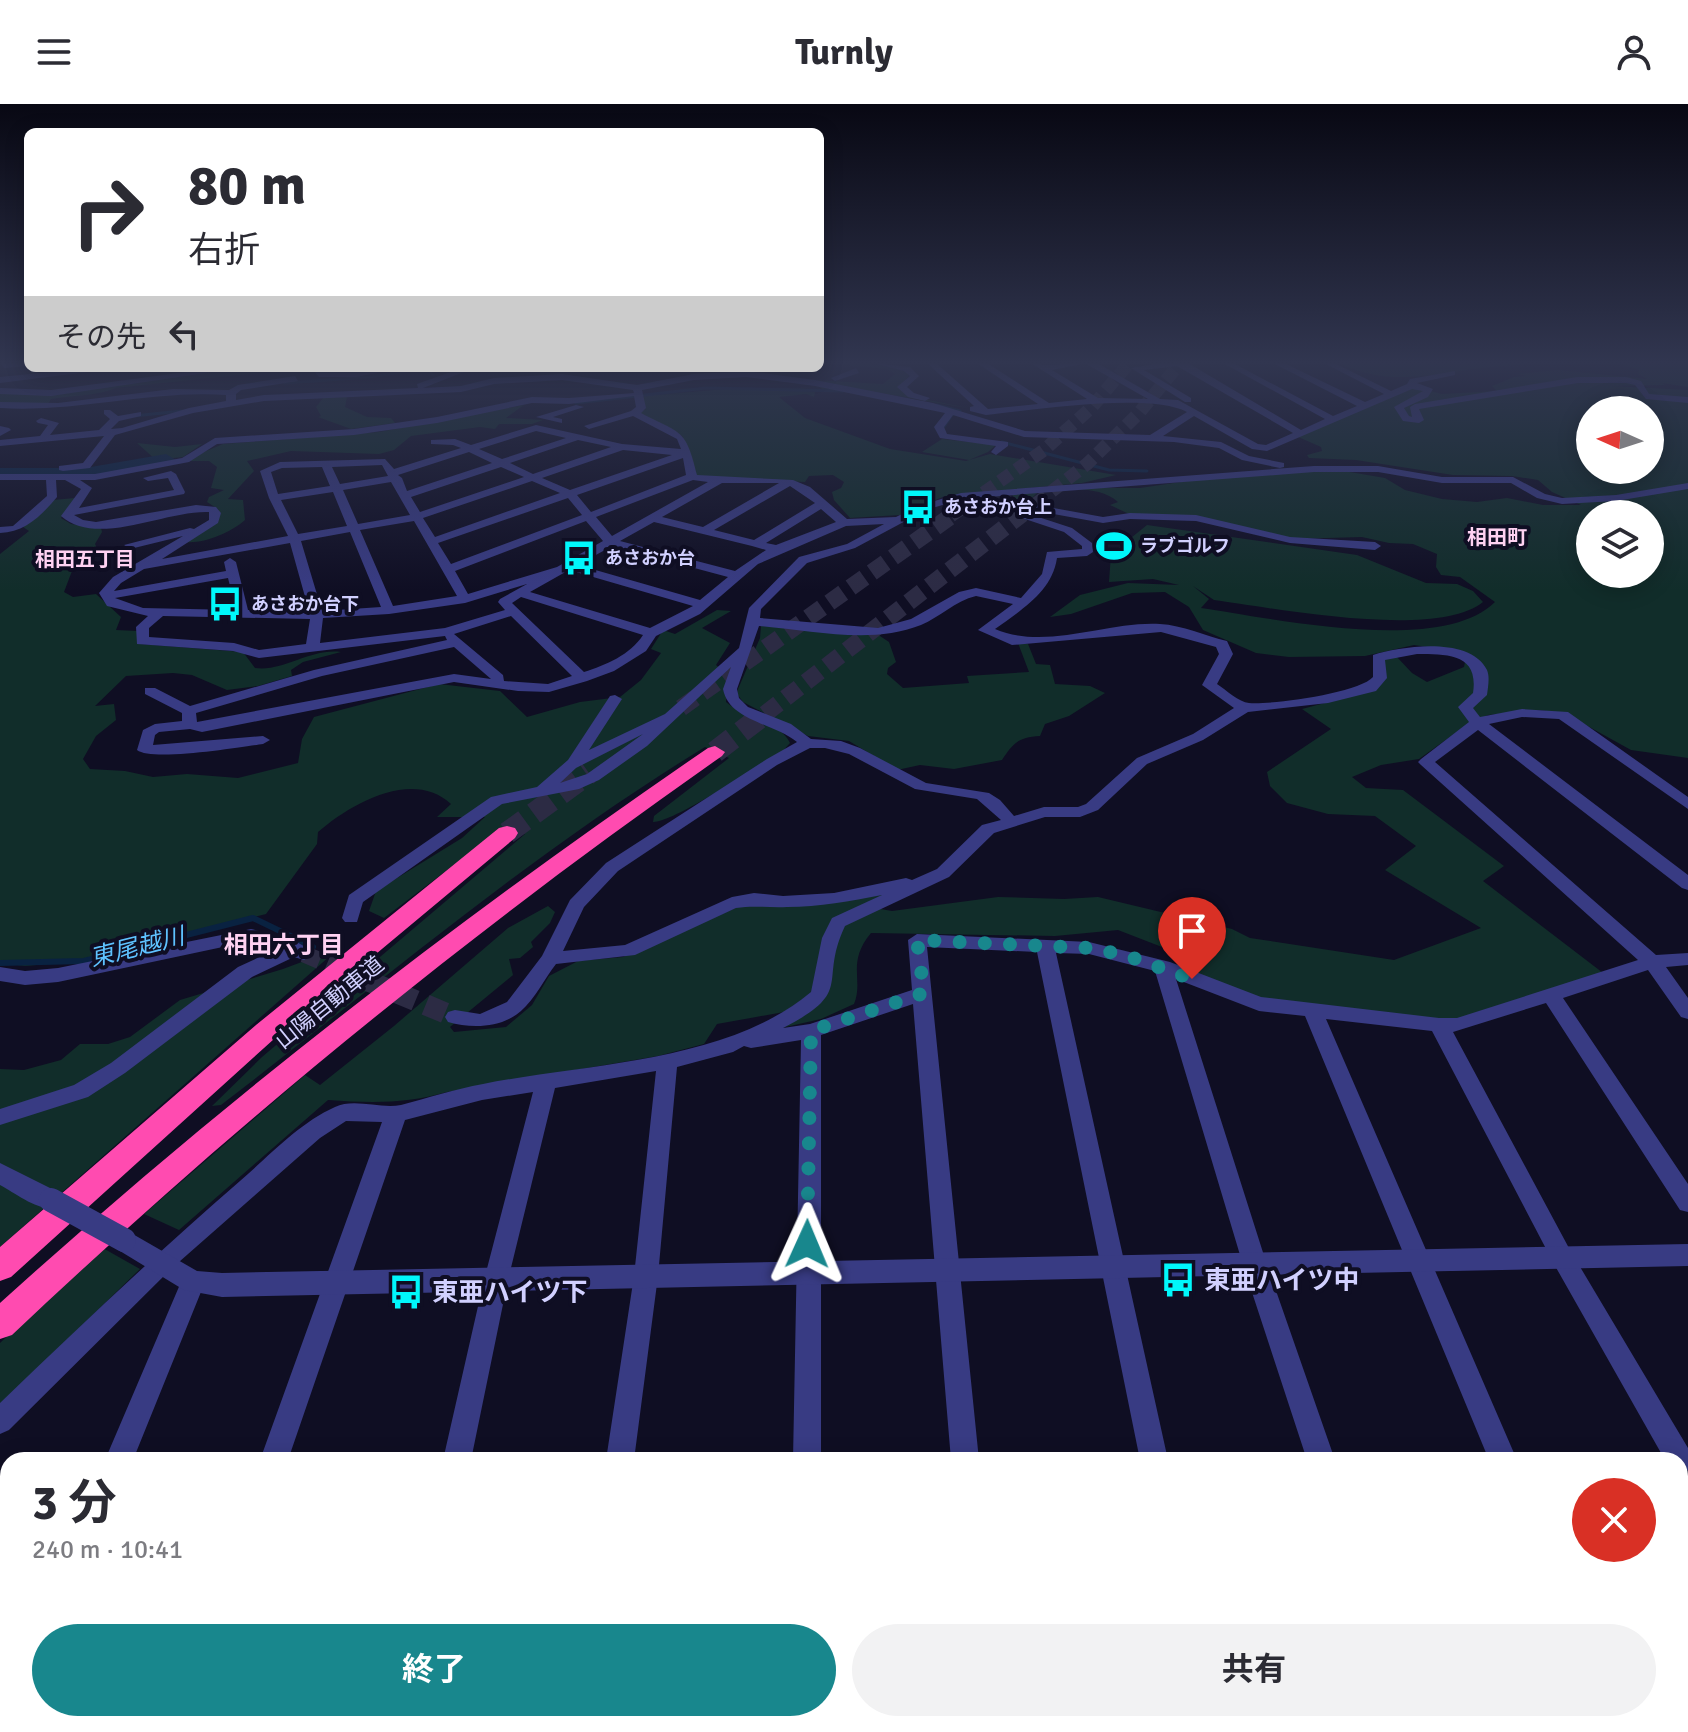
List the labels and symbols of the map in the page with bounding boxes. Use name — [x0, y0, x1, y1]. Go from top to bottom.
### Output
north arrow — [1576, 396, 1664, 484]
bus stop icon: あさおか台上 — [899, 488, 937, 526]
place label: あさおか台上 — [944, 496, 1052, 518]
district label: 相田町 — [1467, 525, 1527, 550]
sports icon: ラブゴルフ — [1095, 527, 1133, 565]
place label: ラブゴルフ — [1140, 535, 1230, 557]
bus stop icon: あさおか台 — [560, 539, 598, 577]
district label: 相田五丁目 — [35, 547, 135, 572]
place label: あさおか台 — [605, 547, 695, 569]
bus stop icon: あさおか台下 — [206, 585, 244, 623]
place label: あさおか台下 — [251, 593, 359, 615]
pin — [1158, 897, 1226, 979]
water label: 東尾越川 — [87, 920, 190, 973]
district label: 相田六丁目 — [224, 930, 344, 960]
street label: 山陽自動車道 — [270, 950, 389, 1054]
position arrow — [765, 1202, 849, 1286]
bus stop icon: 東亜ハイツ中 — [1159, 1261, 1197, 1299]
place label: 東亜ハイツ中 — [1204, 1265, 1359, 1297]
bus stop icon: 東亜ハイツ下 — [387, 1273, 425, 1311]
place label: 東亜ハイツ下 — [432, 1277, 587, 1309]

